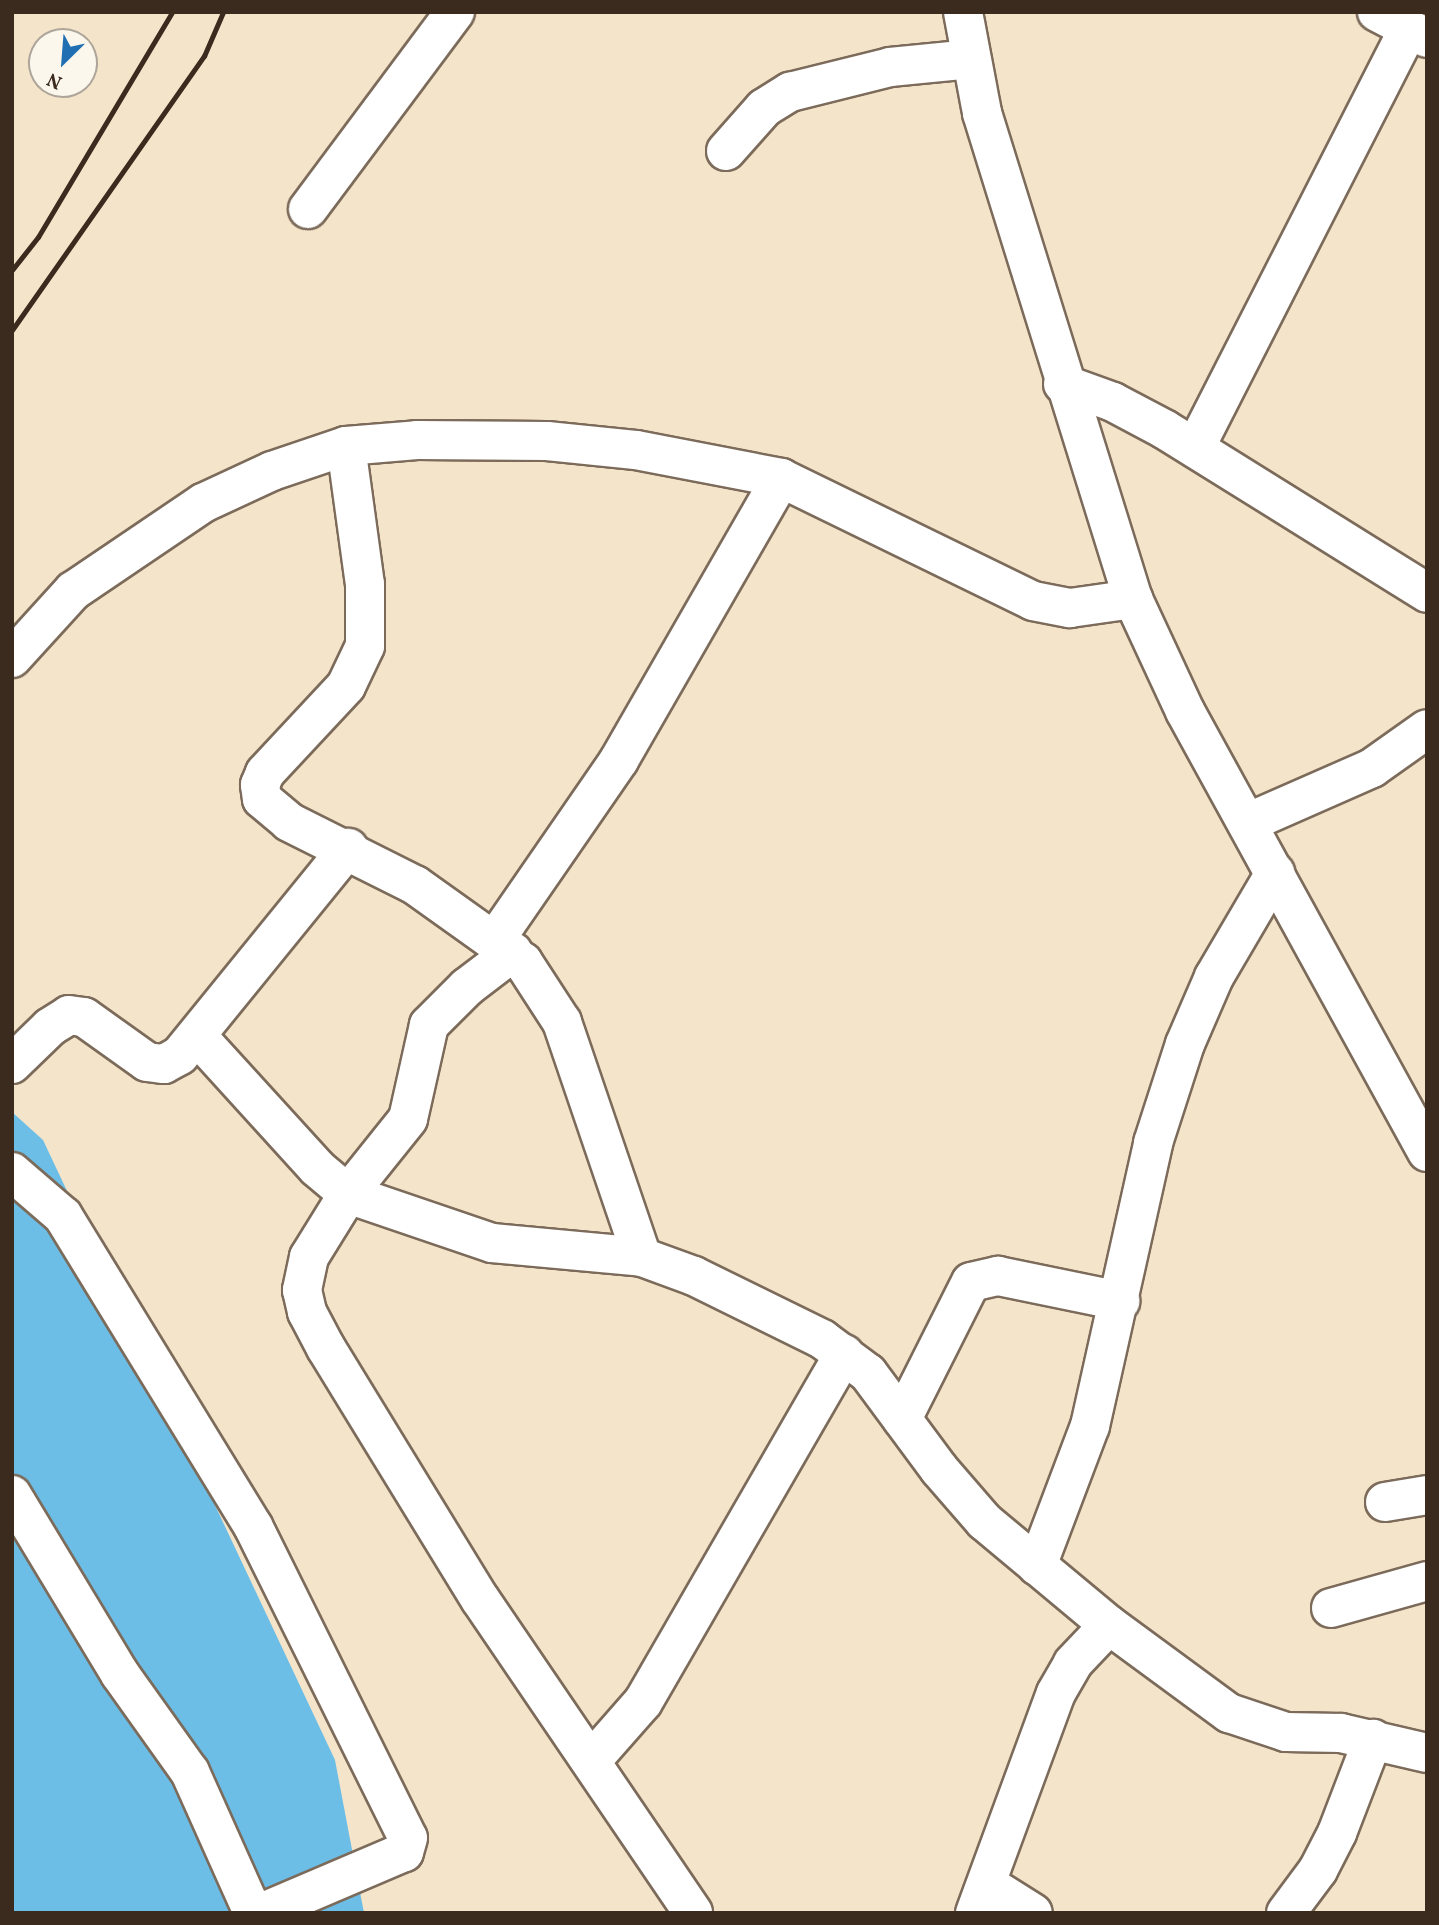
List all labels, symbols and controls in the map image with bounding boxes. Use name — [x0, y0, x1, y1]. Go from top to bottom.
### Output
north arrow — [28, 28, 98, 98]
text: N — [43, 66, 67, 95]

